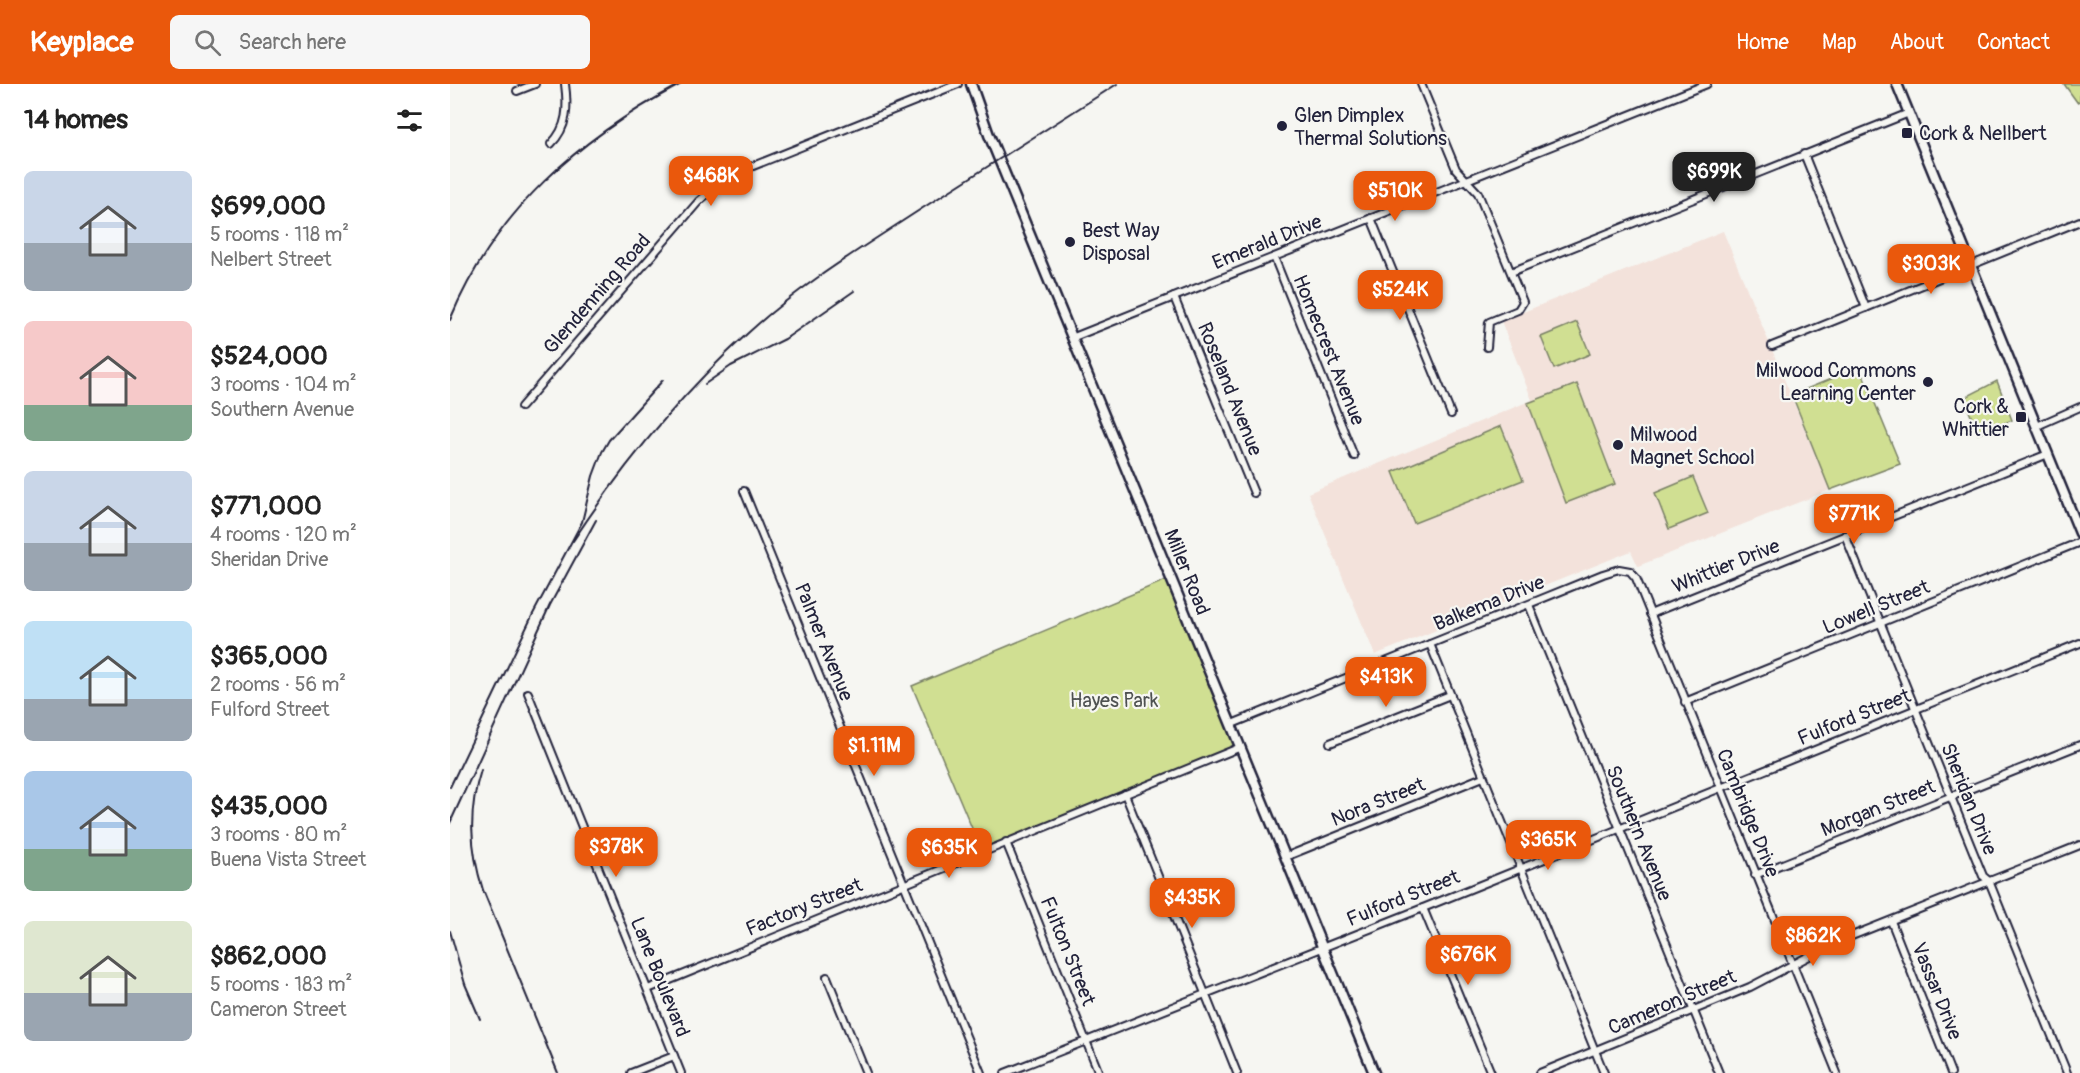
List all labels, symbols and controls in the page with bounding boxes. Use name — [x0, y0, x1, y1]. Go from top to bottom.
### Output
search box — [170, 15, 590, 69]
text: Keyplace — [30, 25, 134, 60]
icon: search — [191, 26, 224, 59]
text: Search here — [239, 28, 346, 56]
text: Home — [1736, 29, 1789, 56]
text: Map — [1822, 29, 1857, 56]
text: About — [1890, 29, 1944, 56]
text: Contact — [1977, 29, 2050, 56]
place label: Glen Dimplex Thermal Solutions — [1294, 103, 1447, 151]
text: 14 homes — [24, 104, 128, 136]
icon: filters — [393, 104, 426, 137]
marker: Glen Dimplex Thermal Solutions — [1275, 119, 1289, 133]
place label: Cork & Nellbert — [1919, 121, 2047, 146]
marker: Cork & Nellbert — [1900, 126, 1914, 140]
pin: $699K — [1672, 152, 1756, 203]
pin: $468K — [669, 156, 753, 207]
text: $699K — [1686, 159, 1742, 184]
text: $468K — [683, 163, 739, 188]
pin: $510K — [1353, 171, 1437, 222]
text: $510K — [1367, 178, 1423, 203]
text: $699,000 — [210, 190, 326, 222]
icon: home — [72, 195, 144, 267]
street label: Emerald Drive — [1209, 209, 1326, 275]
place label: Best Way Disposal — [1082, 218, 1160, 266]
text: 5 rooms · 118 m² — [210, 222, 349, 247]
street label: Glendenning Road — [538, 229, 656, 359]
marker: Best Way Disposal — [1063, 235, 1077, 249]
pin: $303K — [1889, 244, 1973, 295]
text: Nelbert Street — [210, 247, 332, 272]
text: $303K — [1902, 251, 1960, 276]
pin: $524K — [1358, 270, 1442, 321]
street label: Homecrest Avenue — [1287, 271, 1371, 429]
text: $524K — [1372, 277, 1428, 302]
street label: Roseland Avenue — [1192, 319, 1268, 459]
text: $524,000 — [210, 340, 328, 372]
icon: home — [72, 345, 144, 417]
place label: Milwood Commons Learning Center — [1756, 358, 1916, 406]
text: 3 rooms · 104 m² — [210, 372, 357, 397]
marker: Milwood Commons Learning Center — [1921, 375, 1935, 389]
place label: Cork & Whittier — [1942, 394, 2009, 442]
text: Southern Avenue — [210, 397, 354, 422]
marker: Cork & Whittier — [2014, 410, 2028, 424]
place label: Milwood Magnet School — [1630, 422, 1755, 470]
marker: Milwood Magnet School — [1611, 438, 1625, 452]
text: $771,000 — [210, 490, 322, 522]
pin: $771K — [1812, 494, 1896, 545]
icon: home — [72, 495, 144, 567]
text: $771K — [1828, 501, 1880, 526]
text: 4 rooms · 120 m² — [210, 522, 357, 547]
street label: Miller Road — [1159, 525, 1215, 619]
street label: Whittier Drive — [1668, 533, 1784, 599]
text: Sheridan Drive — [210, 547, 328, 572]
street label: Balkema Drive — [1430, 569, 1548, 637]
street label: Lowell Street — [1819, 574, 1934, 640]
street label: Palmer Avenue — [789, 579, 859, 705]
text: $365,000 — [210, 640, 328, 672]
icon: home — [72, 645, 144, 717]
pin: $413K — [1344, 657, 1428, 708]
text: $413K — [1359, 664, 1413, 689]
text: 2 rooms · 56 m² — [210, 672, 346, 697]
street label: Fulford Street — [1794, 683, 1915, 751]
park label: Hayes Park — [1070, 688, 1159, 713]
text: Fulford Street — [210, 697, 330, 722]
pin: $1.11M — [825, 726, 923, 777]
text: $1.11M — [847, 733, 901, 758]
street label: Sheridan Drive — [1935, 739, 2003, 859]
street label: Cambridge Drive — [1711, 745, 1785, 881]
street label: Southern Avenue — [1600, 762, 1678, 905]
street label: Nora Street — [1327, 771, 1430, 832]
street label: Morgan Street — [1817, 773, 1940, 842]
text: $435,000 — [210, 790, 328, 822]
icon: home — [72, 795, 144, 867]
pin: $365K — [1506, 820, 1590, 871]
text: 3 rooms · 80 m² — [210, 822, 347, 847]
pin: $378K — [574, 827, 658, 878]
text: $365K — [1520, 827, 1576, 852]
pin: $635K — [907, 828, 991, 879]
text: $378K — [589, 834, 643, 859]
text: $635K — [921, 835, 977, 860]
text: Buena Vista Street — [210, 847, 366, 872]
street label: Fulford Street — [1343, 864, 1464, 932]
street label: Factory Street — [742, 872, 867, 942]
pin: $435K — [1150, 878, 1234, 929]
text: $435K — [1164, 885, 1220, 910]
street label: Fulton Street — [1035, 893, 1102, 1010]
street label: Lane Boulevard — [625, 913, 695, 1041]
pin: $862K — [1771, 916, 1855, 967]
text: $862K — [1785, 923, 1841, 948]
pin: $676K — [1426, 935, 1510, 986]
street label: Vassar Drive — [1906, 939, 1968, 1043]
text: $862,000 — [210, 940, 327, 972]
text: $676K — [1440, 942, 1496, 967]
icon: home — [72, 945, 144, 1017]
street label: Cameron Street — [1604, 963, 1741, 1040]
text: 5 rooms · 183 m² — [210, 972, 352, 997]
text: Cameron Street — [210, 997, 346, 1022]

